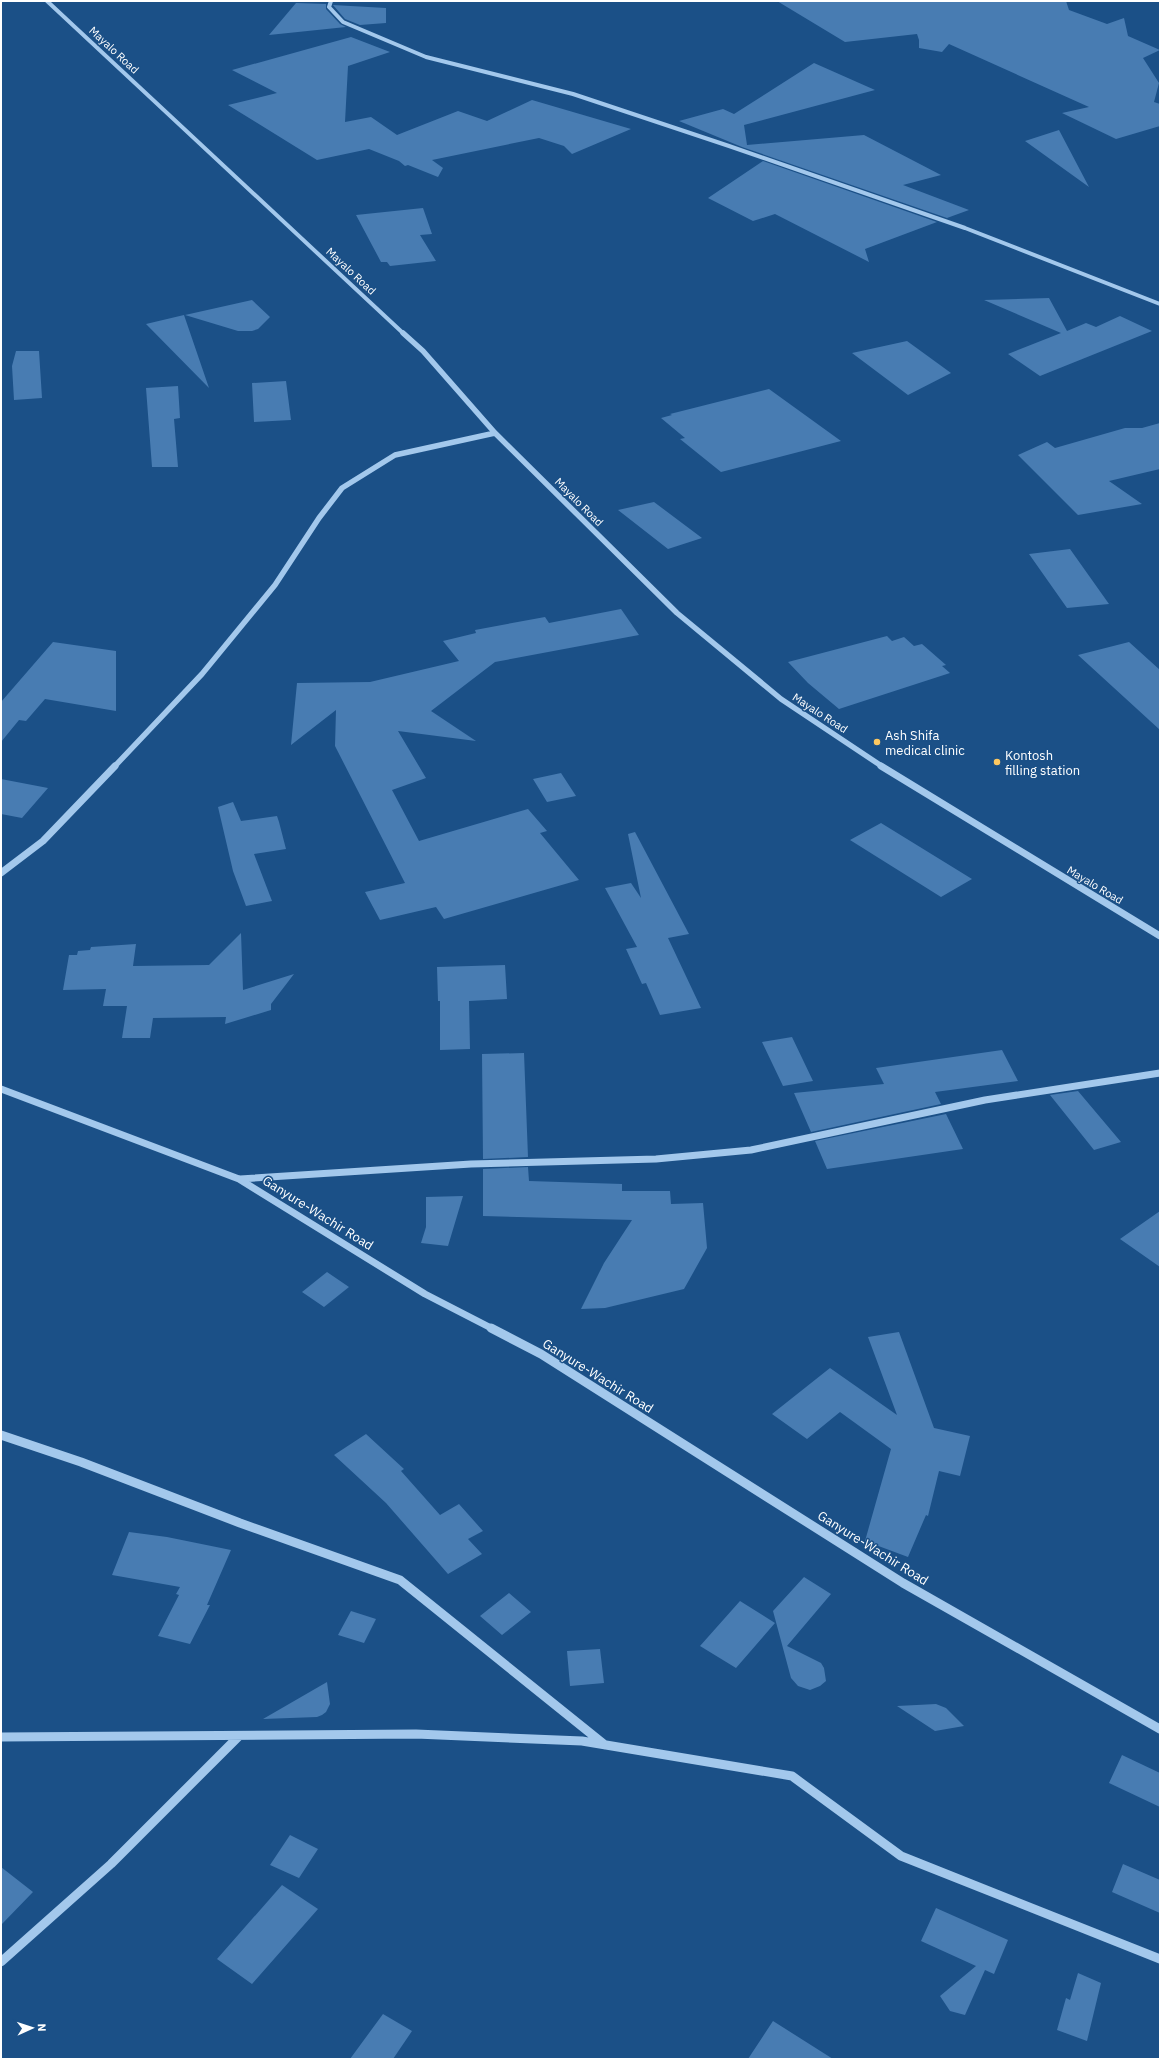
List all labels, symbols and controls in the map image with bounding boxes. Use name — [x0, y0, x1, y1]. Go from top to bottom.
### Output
street label: Mayalo Road — [86, 23, 142, 77]
street label: Mayalo Road — [323, 244, 379, 298]
street label: Mayalo Road — [552, 475, 606, 529]
street label: Mayalo Road — [790, 690, 850, 736]
place label: Ash Shifa medical clinic — [885, 727, 965, 759]
marker: Ash Shifa medical clinic — [872, 737, 882, 747]
place label: Kontosh filling station — [1005, 747, 1080, 779]
marker: Kontosh filling station — [992, 757, 1002, 767]
street label: Mayalo Road — [1064, 863, 1126, 907]
street label: Ganyure-Wachir Road — [259, 1172, 377, 1254]
street label: Ganyure-Wachir Road — [539, 1335, 657, 1417]
street label: Ganyure-Wachir Road — [814, 1507, 932, 1589]
north arrow — [12, 2008, 52, 2048]
text: N — [35, 2023, 49, 2032]

